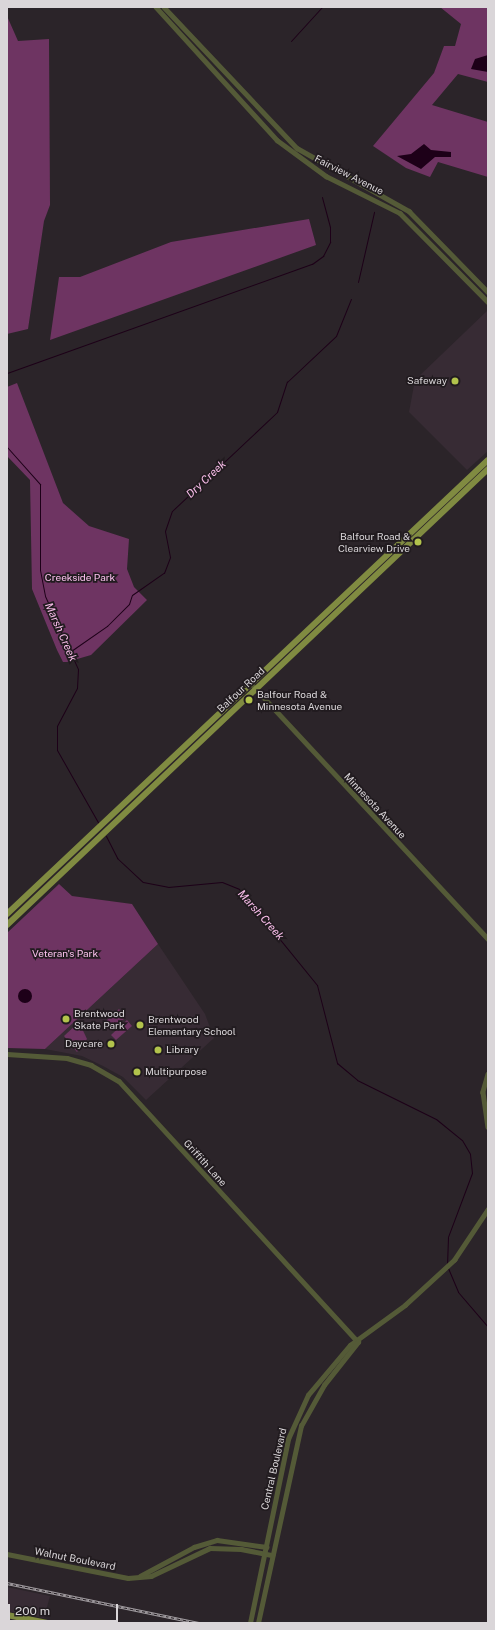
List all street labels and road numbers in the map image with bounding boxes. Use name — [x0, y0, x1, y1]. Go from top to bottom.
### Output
street label: Fairview Avenue — [313, 152, 385, 198]
street label: Balfour Road — [215, 665, 267, 715]
street label: Minnesota Avenue — [342, 771, 408, 841]
street label: Griffith Lane — [181, 1137, 229, 1189]
street label: Central Boulevard — [259, 1427, 289, 1511]
street label: Walnut Boulevard — [33, 1545, 117, 1573]

